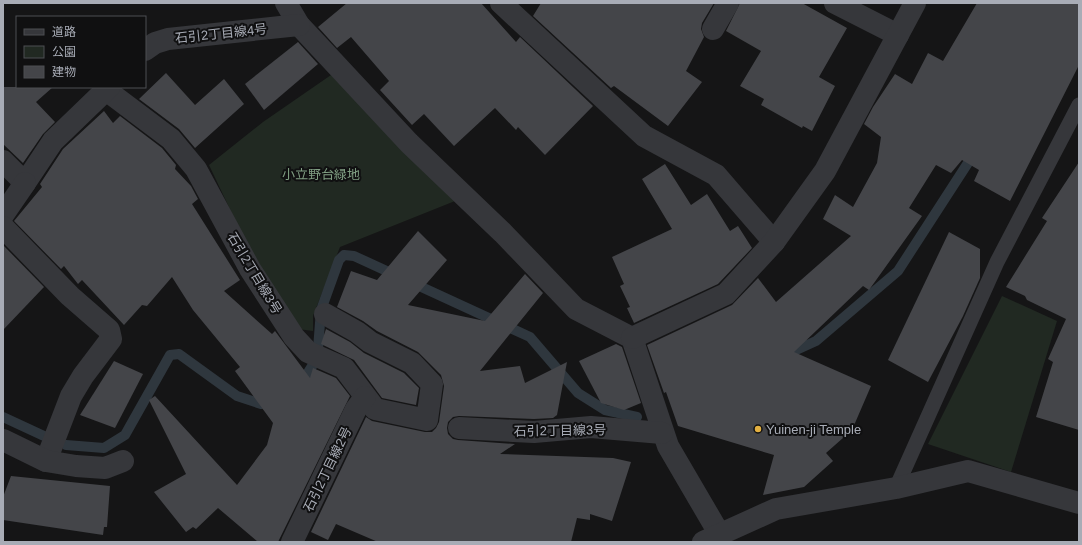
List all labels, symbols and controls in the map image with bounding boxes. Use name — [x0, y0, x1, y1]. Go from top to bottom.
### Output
legend — [16, 16, 146, 88]
street label: 石引2丁目線4号 — [174, 21, 268, 46]
text: 道路 — [52, 25, 76, 39]
text: 公園 — [52, 45, 76, 59]
text: 建物 — [52, 65, 76, 79]
park label: 小立野台緑地 — [282, 167, 360, 182]
street label: 石引2丁目線3号 — [224, 230, 285, 317]
street label: 石引2丁目線3号 — [514, 422, 606, 439]
place label: Yuinen-ji Temple — [766, 422, 861, 437]
street label: 石引2丁目線2号 — [300, 424, 354, 514]
marker: Yuinen-ji Temple — [753, 424, 763, 434]

